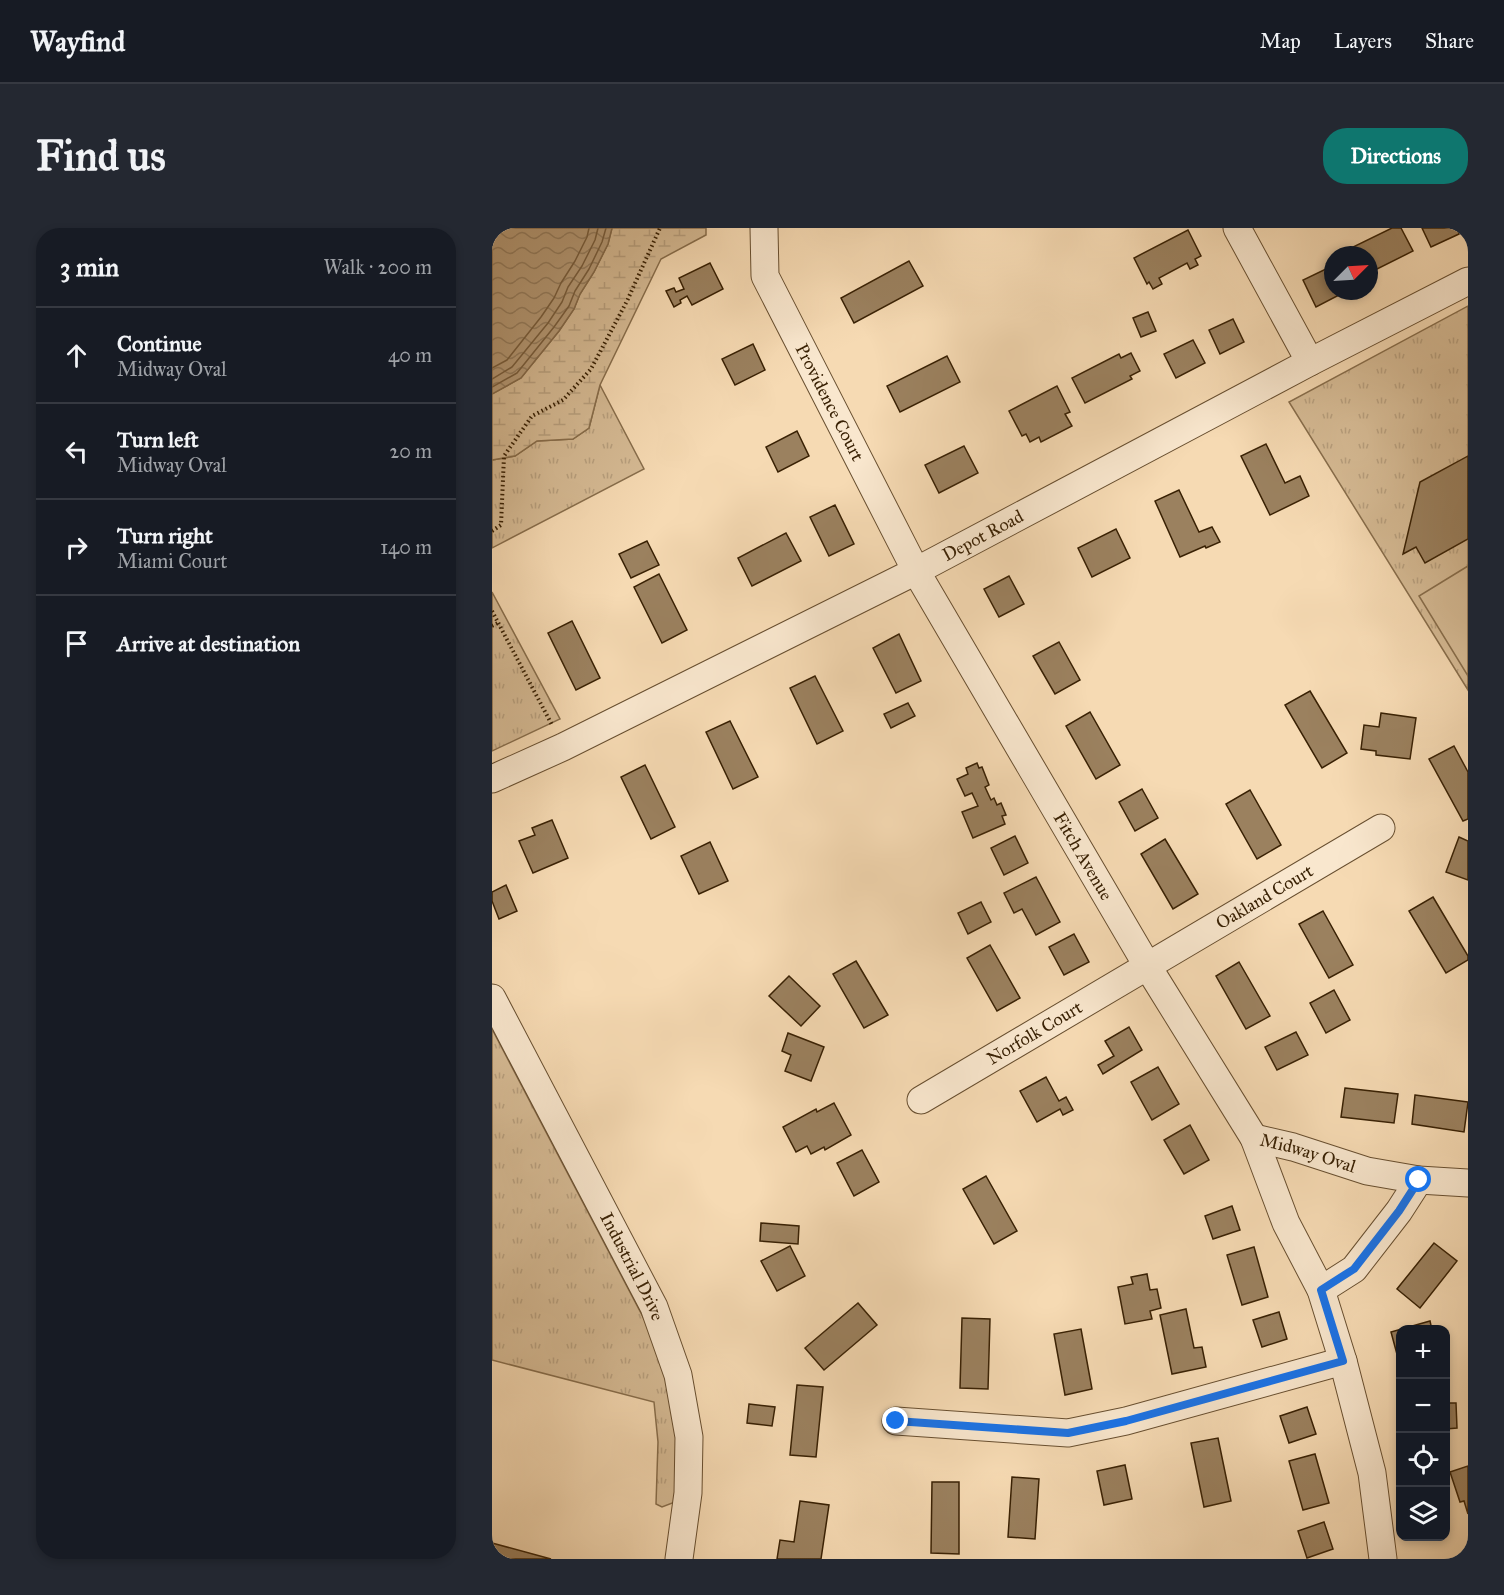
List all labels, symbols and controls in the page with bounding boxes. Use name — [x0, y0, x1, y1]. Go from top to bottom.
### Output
text: Wayfind — [30, 24, 125, 59]
text: Map — [1260, 28, 1301, 54]
text: Layers — [1334, 28, 1392, 54]
text: Share — [1425, 28, 1474, 54]
button: Directions — [1323, 128, 1468, 184]
text: Find us — [36, 130, 166, 182]
north arrow — [1324, 246, 1378, 300]
text: 3 min — [60, 251, 119, 283]
text: Walk · 200 m — [324, 255, 432, 279]
text: Continue — [117, 330, 202, 357]
icon: ahead — [60, 339, 93, 372]
street label: Providence Court — [791, 340, 869, 465]
text: 40 m — [388, 343, 432, 367]
text: Midway Oval — [117, 357, 227, 381]
text: Turn left — [117, 426, 199, 453]
icon: left — [60, 435, 93, 468]
text: 20 m — [389, 439, 432, 463]
text: Midway Oval — [117, 453, 227, 477]
street label: Depot Road — [939, 505, 1027, 566]
text: Turn right — [117, 522, 213, 549]
icon: right — [60, 531, 93, 564]
text: 140 m — [380, 535, 432, 559]
text: Miami Court — [117, 549, 227, 573]
icon: arrive — [60, 627, 93, 660]
text: Arrive at destination — [117, 630, 300, 657]
street label: Fitch Avenue — [1049, 808, 1118, 904]
street label: Oakland Court — [1212, 859, 1318, 934]
street label: Norfolk Court — [983, 996, 1087, 1070]
street label: Midway Oval — [1258, 1129, 1359, 1178]
route start — [1405, 1166, 1431, 1192]
street label: Industrial Drive — [595, 1209, 669, 1323]
map controls — [1396, 1325, 1450, 1541]
button: + — [1396, 1325, 1450, 1379]
button: − — [1396, 1379, 1450, 1433]
route end — [882, 1407, 908, 1433]
button: locate — [1396, 1433, 1450, 1487]
button: layers — [1396, 1487, 1450, 1541]

